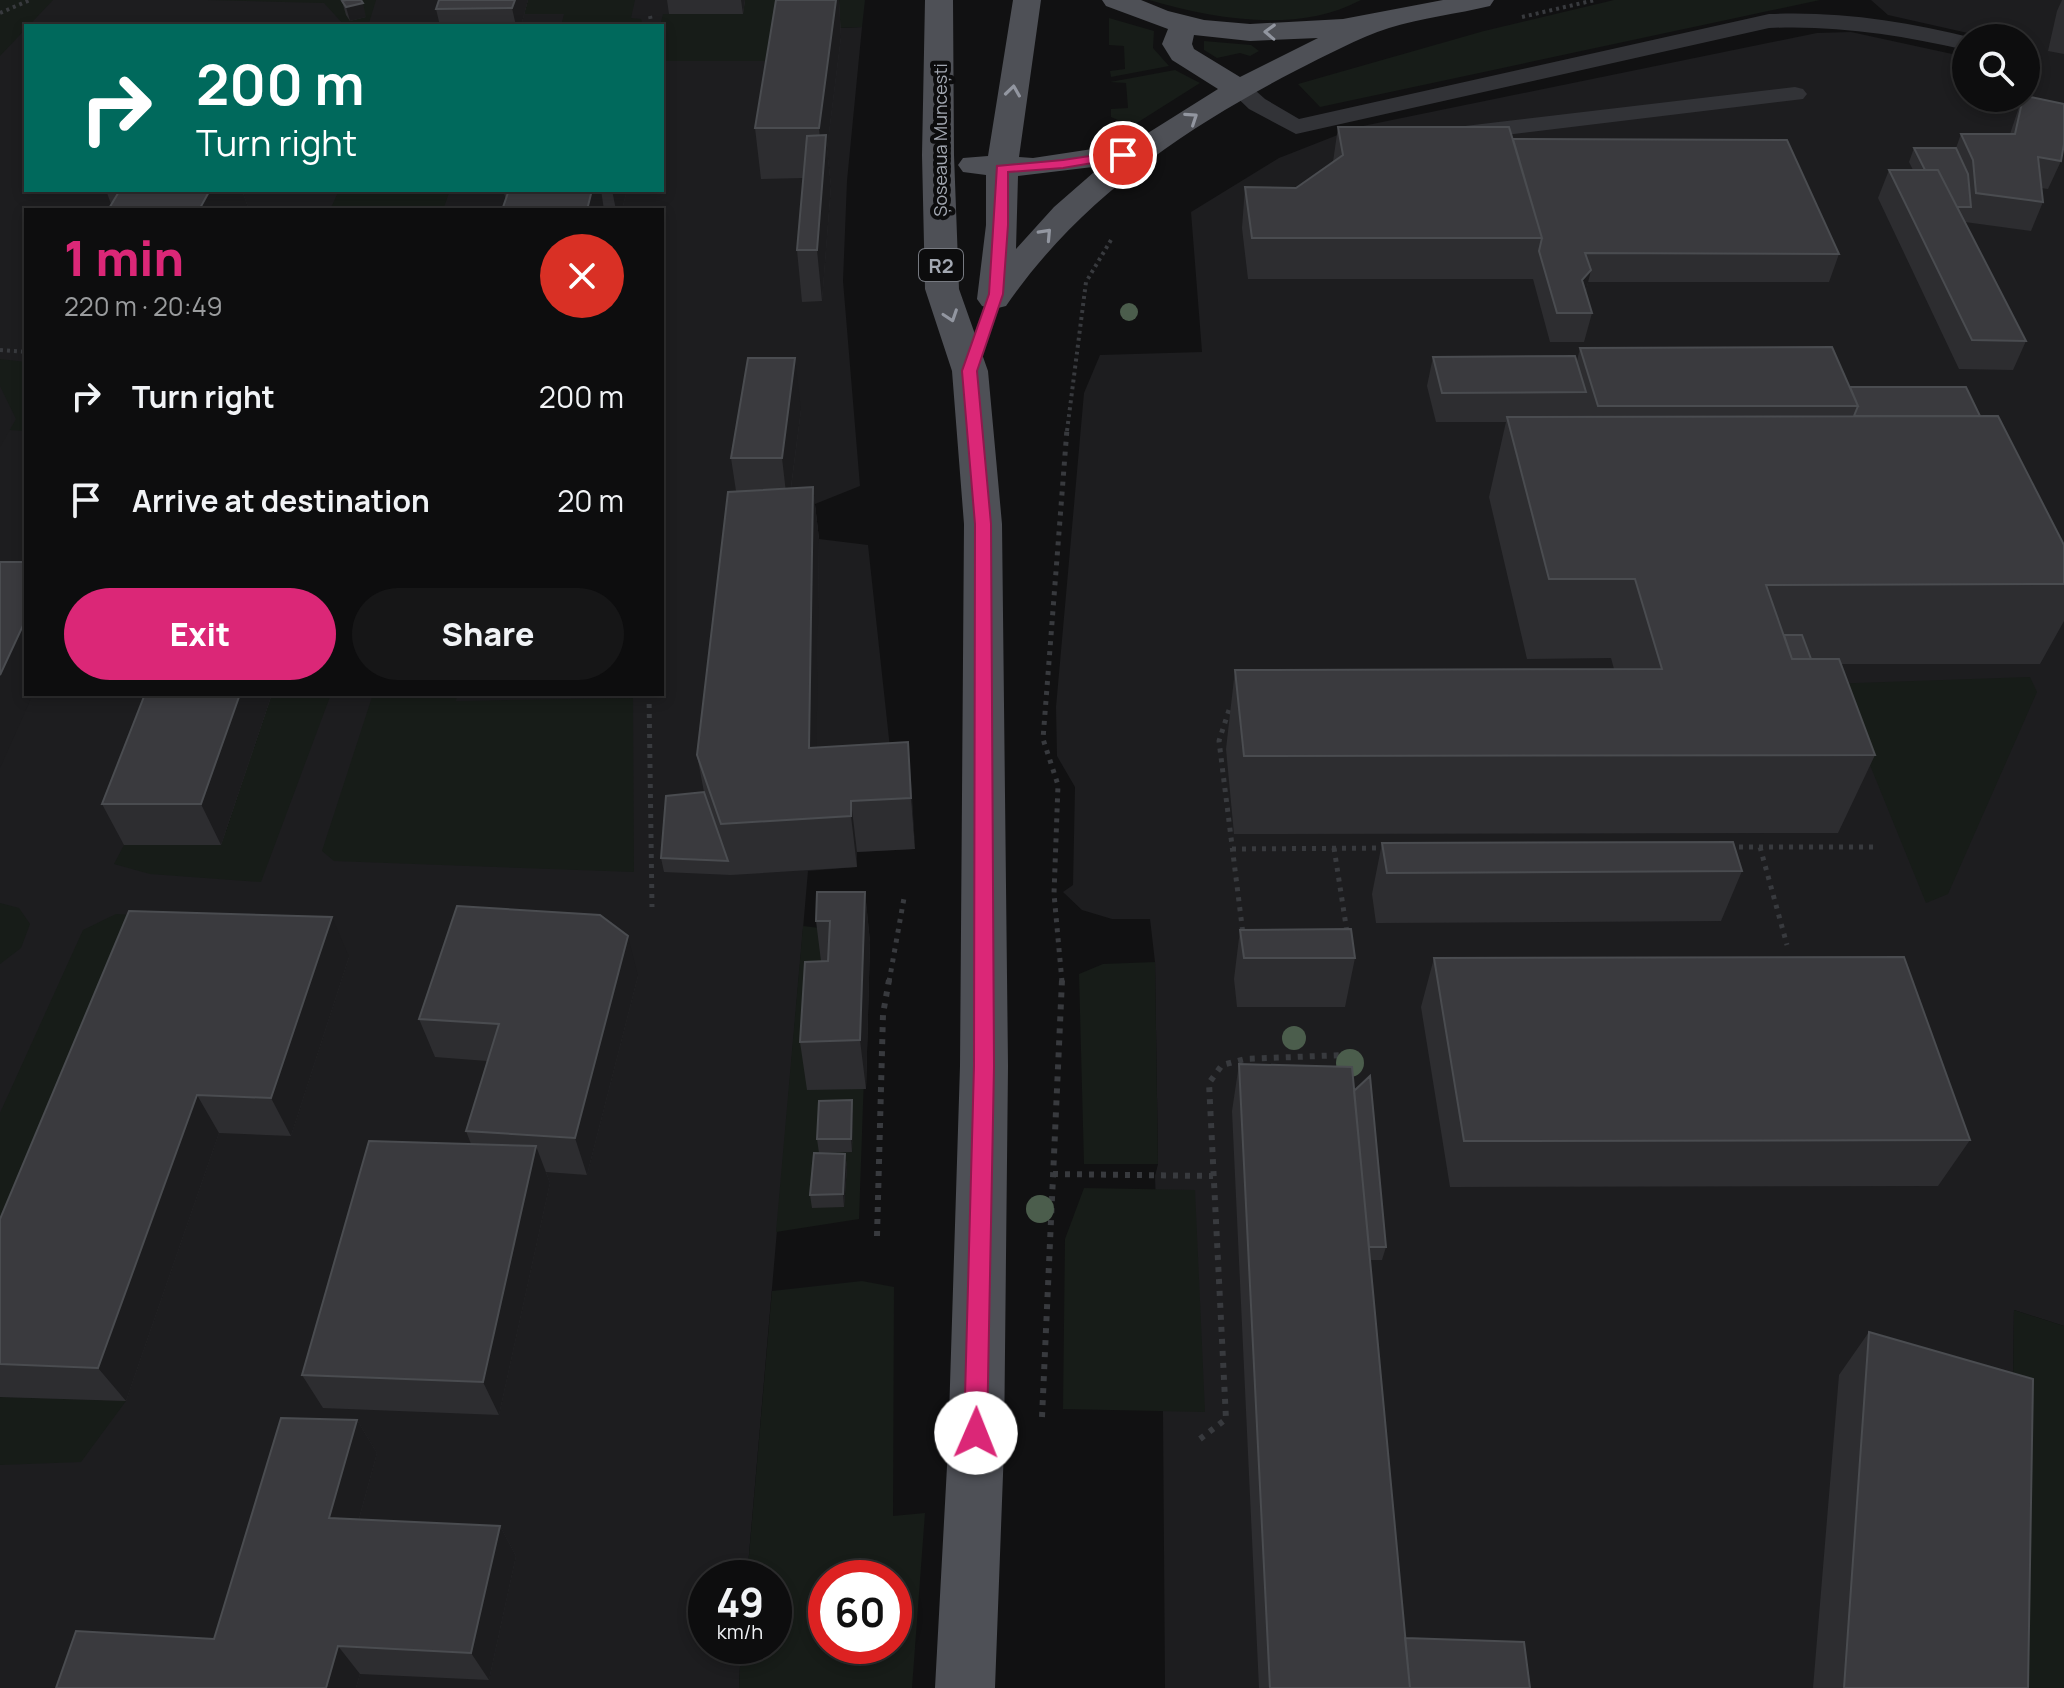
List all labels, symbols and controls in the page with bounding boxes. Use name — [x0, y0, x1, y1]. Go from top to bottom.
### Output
one-way arrow — [1263, 23, 1276, 40]
map controls — [1952, 24, 2040, 112]
button: search — [1952, 24, 2040, 112]
text: 200 m — [196, 45, 365, 122]
icon: right — [64, 56, 168, 160]
street label: Șoseaua Muncești — [928, 63, 952, 217]
one-way arrow — [1004, 84, 1021, 97]
one-way arrow — [1184, 113, 1198, 128]
text: Turn right — [196, 118, 357, 167]
pin — [1089, 121, 1157, 189]
icon: arrive — [1101, 133, 1145, 177]
text: 1 min — [64, 225, 184, 290]
one-way arrow — [1037, 229, 1051, 244]
button: close — [540, 234, 624, 318]
road number: R2 — [919, 249, 963, 281]
text: 220 m · 20:49 — [64, 288, 223, 324]
one-way arrow — [941, 308, 957, 322]
icon: right — [64, 374, 108, 418]
text: Turn right — [132, 376, 275, 417]
text: 200 m — [539, 376, 624, 417]
icon: arrive — [64, 478, 108, 522]
text: Arrive at destination — [132, 480, 430, 521]
text: 20 m — [557, 480, 624, 521]
button: Exit — [64, 588, 336, 680]
button: Share — [352, 588, 624, 680]
position arrow — [934, 1391, 1018, 1475]
speed limit sign: 60 — [808, 1560, 912, 1664]
text: 49 — [716, 1574, 764, 1629]
text: km/h — [717, 1618, 763, 1645]

